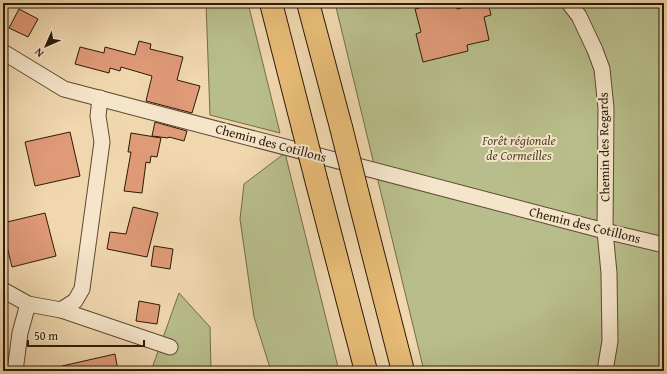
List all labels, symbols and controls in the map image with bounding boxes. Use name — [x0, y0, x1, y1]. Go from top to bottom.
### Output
north arrow — [26, 26, 66, 66]
text: N — [30, 44, 47, 61]
street label: Chemin des Regards — [594, 92, 614, 202]
street label: Chemin des Cotillons — [213, 119, 329, 167]
park label: Forêt régionale de Cormeilles — [481, 131, 556, 165]
street label: Chemin des Cotillons — [527, 202, 643, 248]
scale bar — [28, 322, 144, 348]
text: 50 m — [34, 327, 58, 344]

